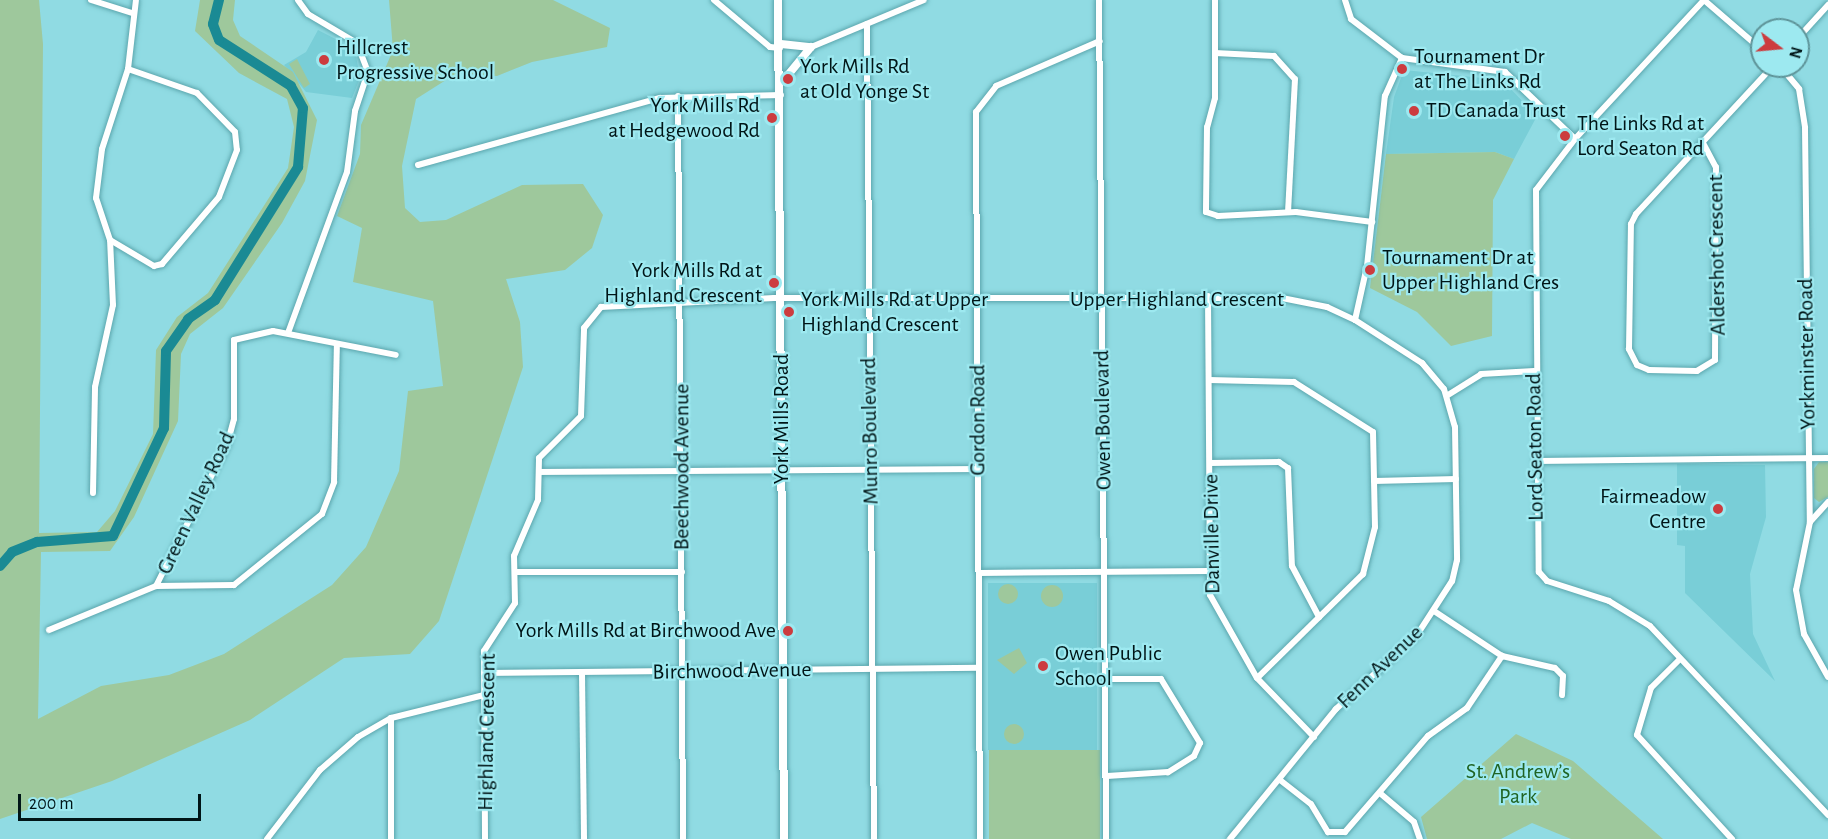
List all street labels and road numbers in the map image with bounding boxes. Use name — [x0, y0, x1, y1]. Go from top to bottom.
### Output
street label: Aldershot Crescent — [1702, 174, 1732, 336]
street label: Yorkminster Road — [1792, 278, 1822, 430]
street label: Upper Highland Crescent — [1070, 287, 1284, 313]
street label: Owen Boulevard — [1089, 350, 1117, 490]
street label: York Mills Road — [769, 354, 795, 484]
street label: Munro Boulevard — [856, 357, 884, 505]
street label: Gordon Road — [965, 364, 991, 476]
street label: Lord Seaton Road — [1521, 373, 1549, 521]
street label: Beechwood Avenue — [669, 384, 695, 550]
street label: Green Valley Road — [151, 428, 241, 578]
street label: Danville Drive — [1198, 474, 1226, 594]
street label: Fenn Avenue — [1332, 620, 1428, 714]
street label: Highland Crescent — [472, 653, 502, 811]
street label: Birchwood Avenue — [652, 656, 812, 686]

